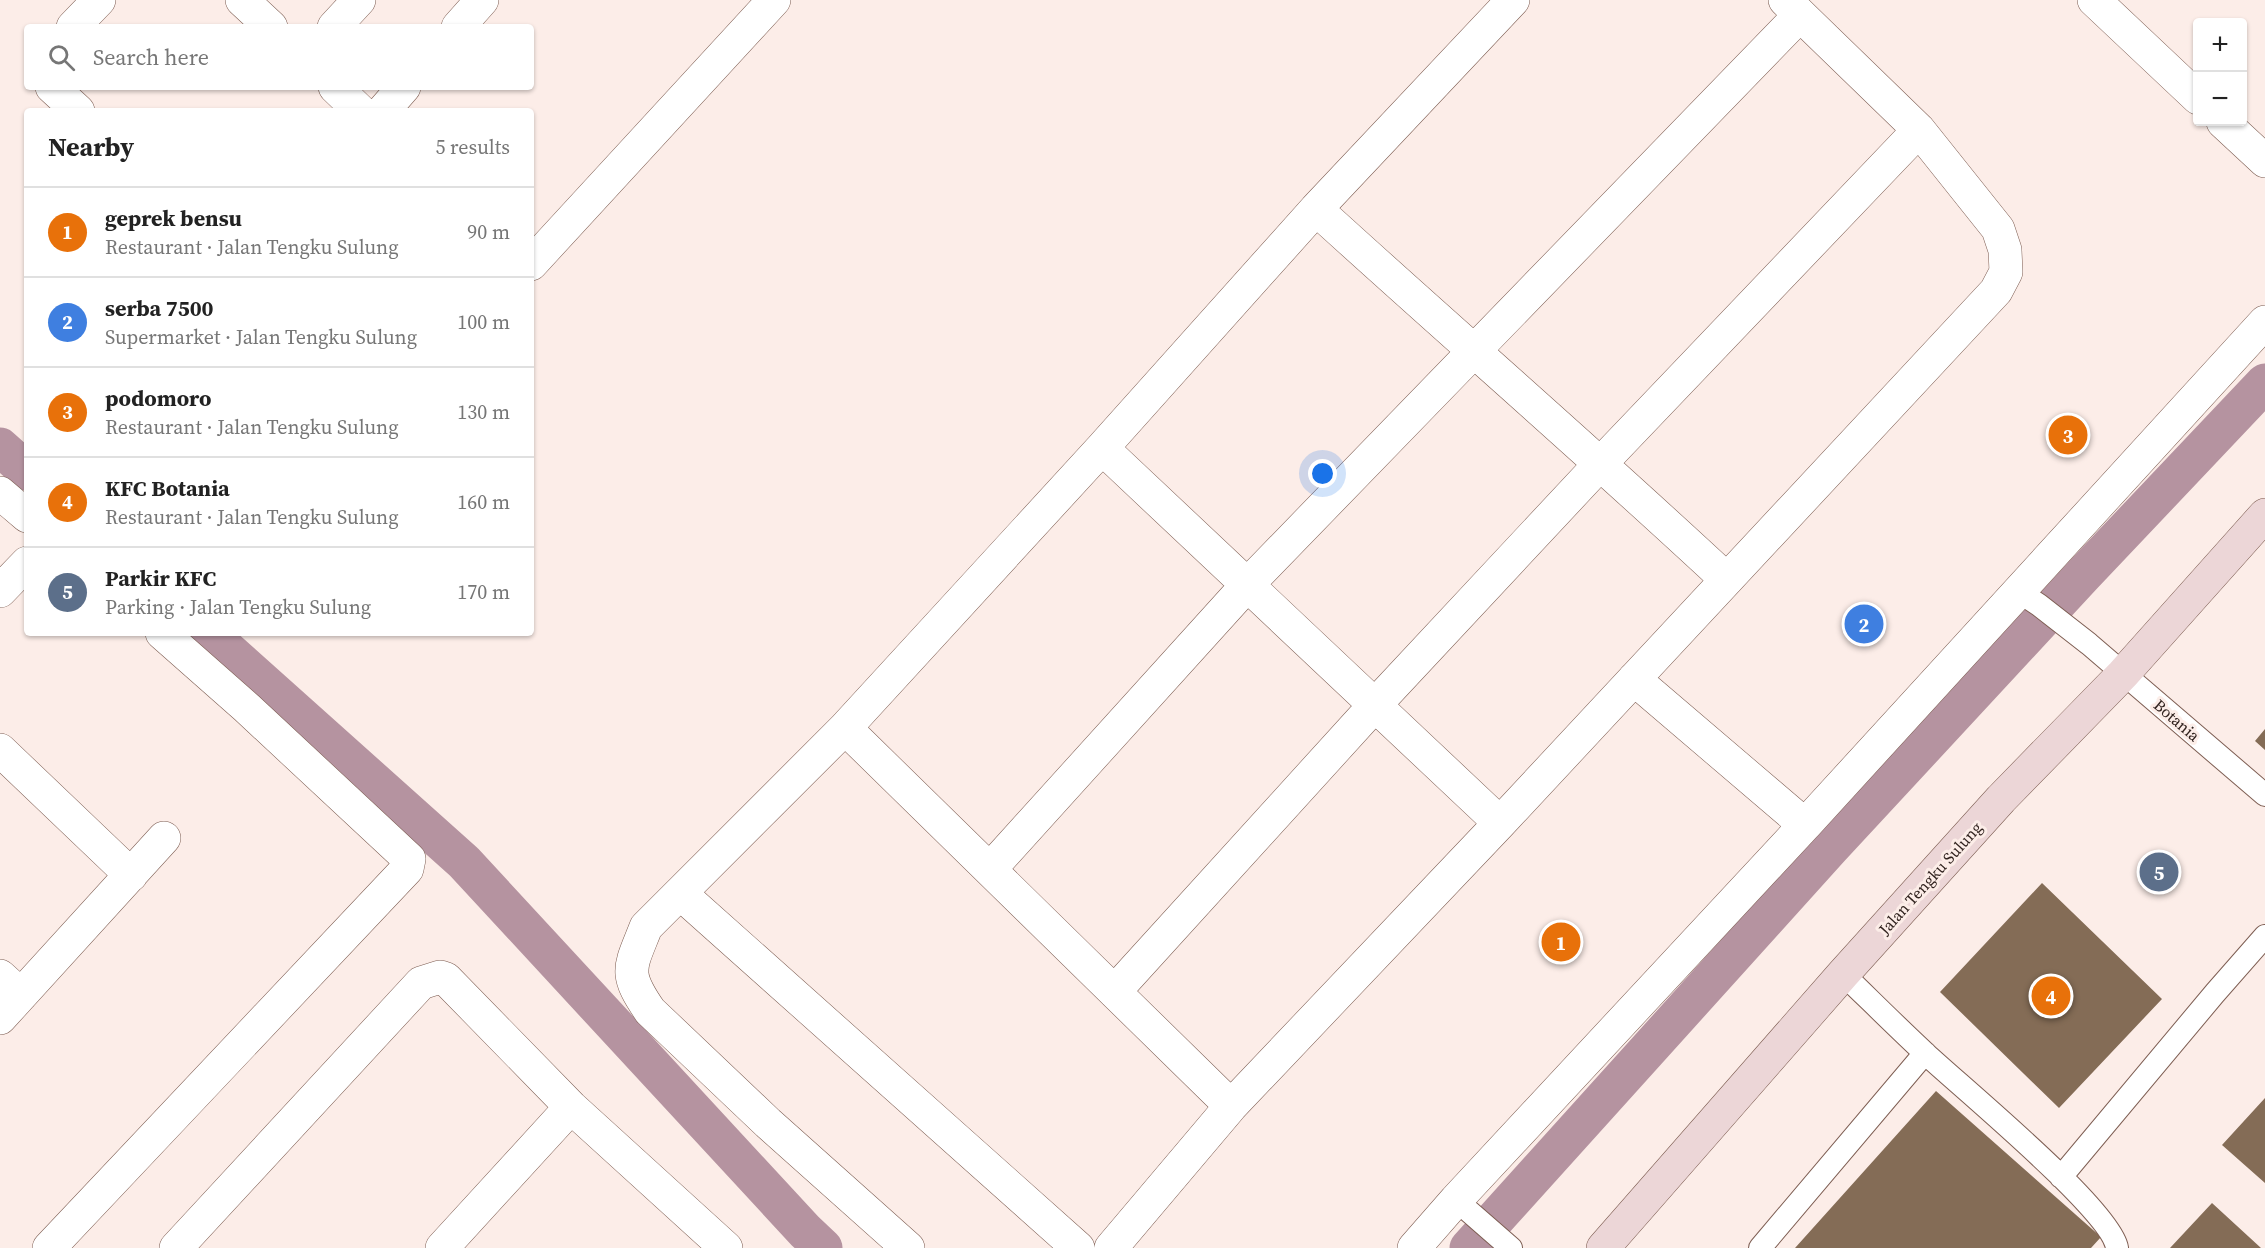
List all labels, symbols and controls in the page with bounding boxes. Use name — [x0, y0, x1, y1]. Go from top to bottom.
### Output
map controls — [2193, 18, 2247, 126]
button: + — [2193, 18, 2247, 72]
search box — [24, 24, 534, 90]
icon: search — [45, 41, 78, 74]
text: Search here — [93, 42, 209, 72]
button: − — [2193, 72, 2247, 126]
text: Nearby — [48, 129, 134, 165]
text: 5 results — [435, 133, 510, 161]
text: geprek bensu — [105, 203, 242, 233]
text: 1 — [62, 218, 73, 246]
text: 90 m — [467, 218, 510, 246]
text: Restaurant · Jalan Tengku Sulung — [105, 233, 399, 261]
text: serba 7500 — [105, 293, 214, 323]
text: 2 — [62, 308, 73, 336]
text: 100 m — [457, 308, 510, 336]
text: Supermarket · Jalan Tengku Sulung — [105, 323, 417, 351]
text: podomoro — [105, 383, 211, 413]
text: 3 — [62, 398, 73, 426]
text: 130 m — [457, 398, 510, 426]
pin: 3 — [2048, 412, 2088, 458]
text: Restaurant · Jalan Tengku Sulung — [105, 413, 399, 441]
your location — [1308, 459, 1337, 488]
text: KFC Botania — [105, 473, 230, 503]
text: 4 — [62, 488, 73, 516]
text: 160 m — [457, 488, 510, 516]
text: Restaurant · Jalan Tengku Sulung — [105, 503, 399, 531]
text: Parkir KFC — [105, 563, 216, 593]
text: 5 — [62, 578, 73, 606]
text: 170 m — [457, 578, 510, 606]
text: Parking · Jalan Tengku Sulung — [105, 593, 371, 621]
pin: 2 — [1844, 602, 1884, 646]
street label: Botania — [2149, 694, 2205, 747]
street label: Jalan Tengku Sulung — [1873, 817, 1987, 940]
pin: 5 — [2140, 850, 2178, 894]
pin: 1 — [1542, 920, 1580, 964]
pin: 4 — [2032, 974, 2070, 1018]

